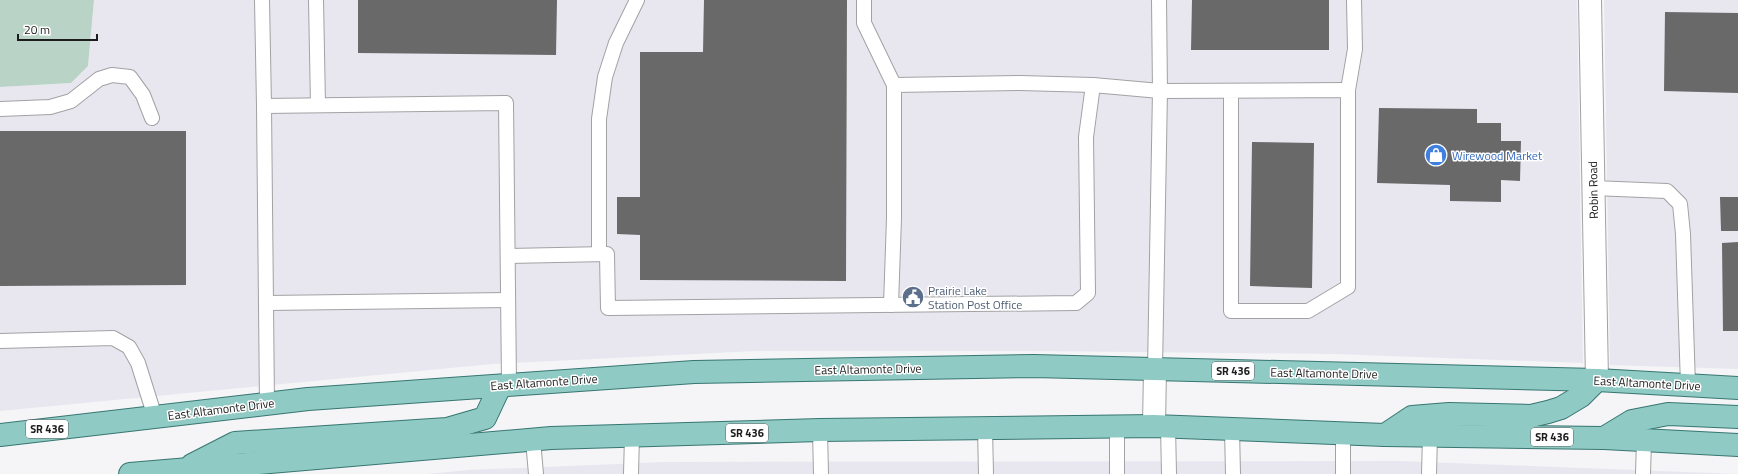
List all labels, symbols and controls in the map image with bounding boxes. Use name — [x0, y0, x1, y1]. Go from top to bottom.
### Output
scale bar — [18, 16, 97, 42]
text: 20 m — [24, 20, 50, 39]
shop icon: Wirewood Market — [1423, 142, 1449, 168]
place label: Wirewood Market — [1452, 146, 1543, 165]
street label: Robin Road — [1583, 161, 1603, 219]
place label: Prairie Lake Station Post Office — [928, 281, 1022, 314]
public building icon: Prairie Lake Station Post Office — [900, 284, 926, 310]
street label: East Altamonte Drive — [814, 359, 922, 379]
road number: SR 436 — [1212, 362, 1254, 380]
street label: East Altamonte Drive — [1270, 363, 1378, 383]
street label: East Altamonte Drive — [490, 369, 598, 395]
street label: East Altamonte Drive — [1593, 371, 1701, 395]
street label: East Altamonte Drive — [167, 393, 275, 425]
road number: SR 436 — [26, 420, 68, 438]
road number: SR 436 — [726, 424, 768, 442]
road number: SR 436 — [1531, 428, 1573, 446]

